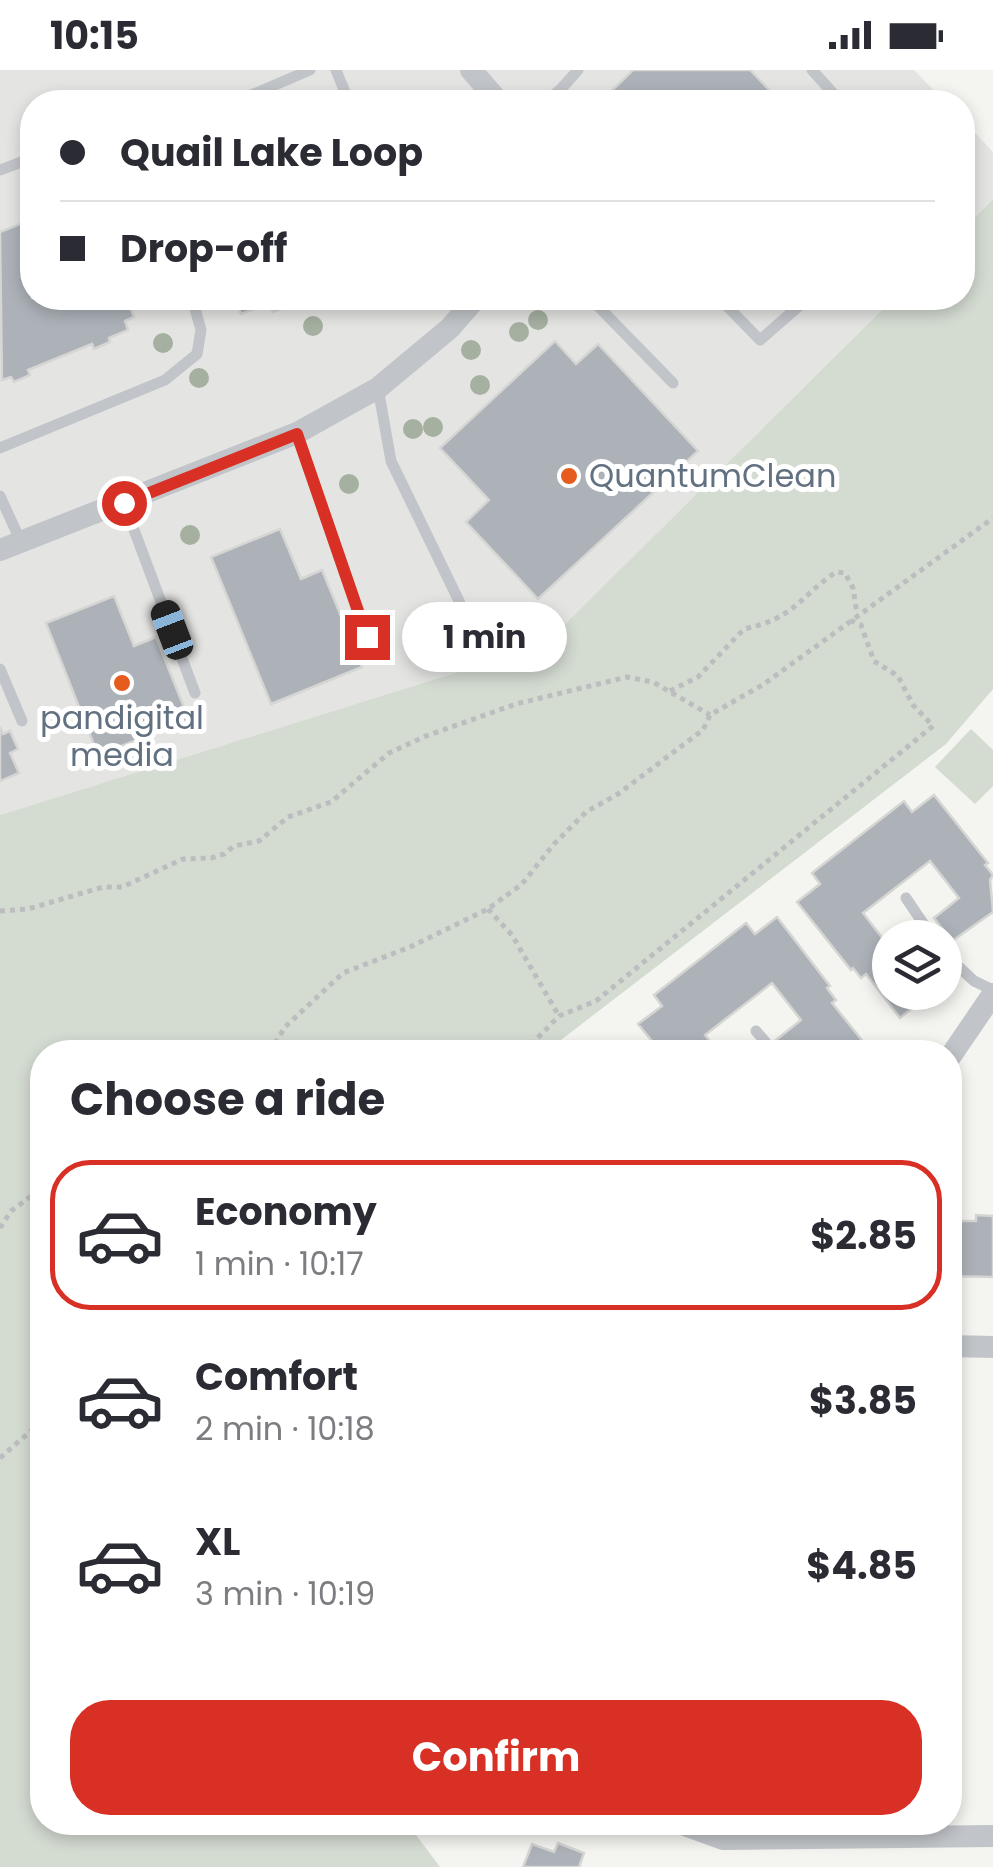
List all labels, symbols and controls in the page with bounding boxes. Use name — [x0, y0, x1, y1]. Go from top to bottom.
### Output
text: 10:15 — [50, 9, 139, 62]
text: Quail Lake Loop — [120, 126, 423, 179]
text: Drop-off — [120, 222, 288, 275]
place label: QuantumClean — [589, 453, 836, 498]
marker: QuantumClean — [558, 465, 580, 487]
route start — [102, 481, 147, 526]
car — [147, 597, 197, 663]
callout: 1 min — [402, 602, 567, 672]
text: 1 min — [443, 614, 526, 659]
route end — [345, 615, 390, 660]
marker: pandigital media — [111, 672, 133, 694]
place label: pandigital media — [40, 695, 204, 777]
map controls — [872, 920, 962, 1010]
button: layers — [872, 920, 962, 1010]
text: Choose a ride — [70, 1068, 385, 1131]
text: Economy — [195, 1185, 377, 1238]
icon: car — [75, 1190, 165, 1280]
text: $2.85 — [810, 1209, 917, 1262]
text: 1 min · 10:17 — [195, 1241, 364, 1286]
text: Comfort — [195, 1350, 358, 1403]
icon: car — [75, 1355, 165, 1445]
text: $3.85 — [809, 1374, 917, 1427]
text: 2 min · 10:18 — [195, 1406, 375, 1451]
text: XL — [195, 1515, 240, 1568]
icon: car — [75, 1520, 165, 1610]
text: $4.85 — [806, 1539, 917, 1592]
text: 3 min · 10:19 — [195, 1571, 375, 1616]
button: Confirm — [70, 1700, 922, 1815]

